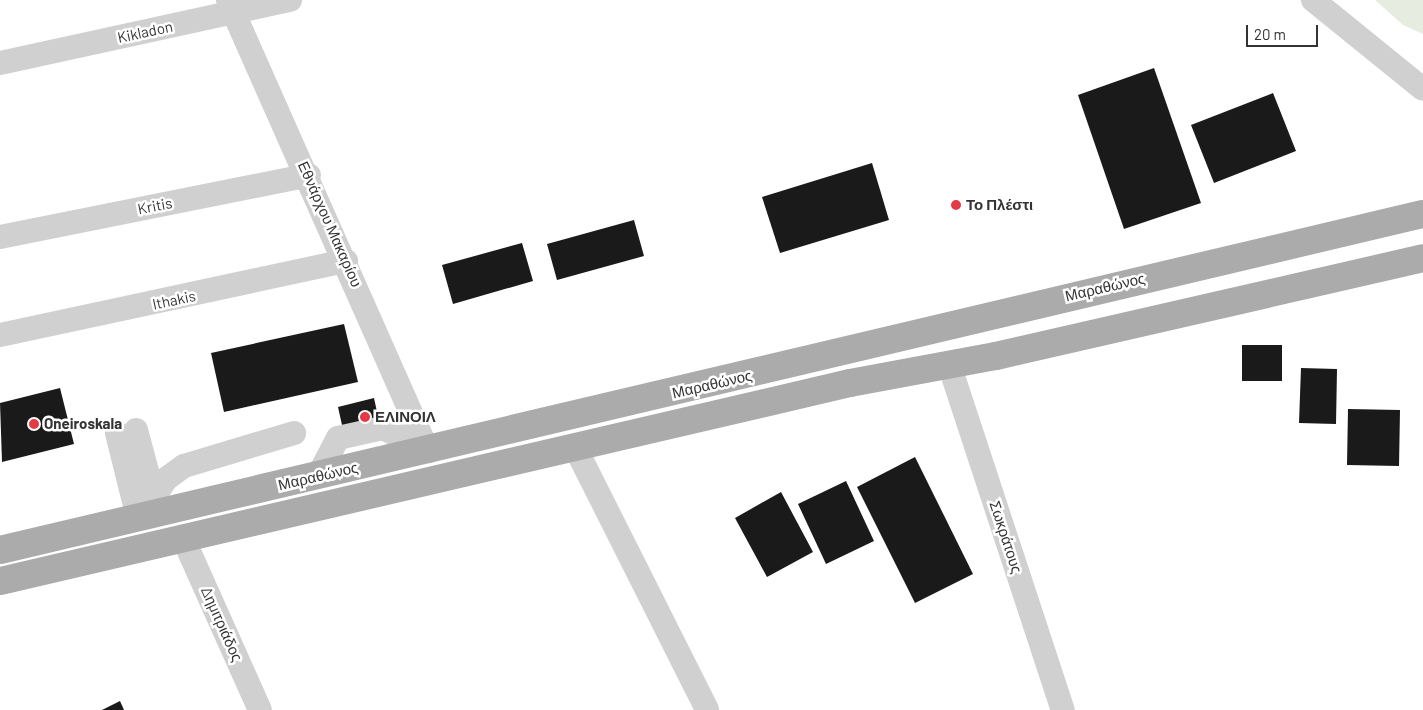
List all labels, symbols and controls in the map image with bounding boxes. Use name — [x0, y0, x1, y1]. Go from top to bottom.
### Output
scale bar — [1248, 15, 1320, 47]
street label: Kikladon — [116, 17, 174, 47]
text: 20 m — [1254, 25, 1286, 43]
street label: Εθνάρχου Μακαρίου — [294, 158, 366, 290]
street label: Kritis — [136, 194, 174, 218]
place label: Το Πλέστι — [966, 196, 1033, 214]
marker: Το Πλέστι — [950, 199, 962, 211]
street label: Μαραθώνος — [1063, 269, 1147, 305]
street label: Ithakis — [151, 287, 197, 313]
street label: Μαραθώνος — [670, 366, 754, 402]
place label: ΕΛΙΝΟΙΛ — [375, 408, 436, 426]
marker: ΕΛΙΝΟΙΛ — [359, 411, 371, 423]
place label: Oneiroskala — [44, 415, 122, 433]
marker: Oneiroskala — [28, 418, 40, 430]
street label: Μαραθώνος — [276, 458, 360, 494]
street label: Σωκράτους — [986, 498, 1026, 576]
street label: Δημιτριάδος — [198, 584, 246, 664]

